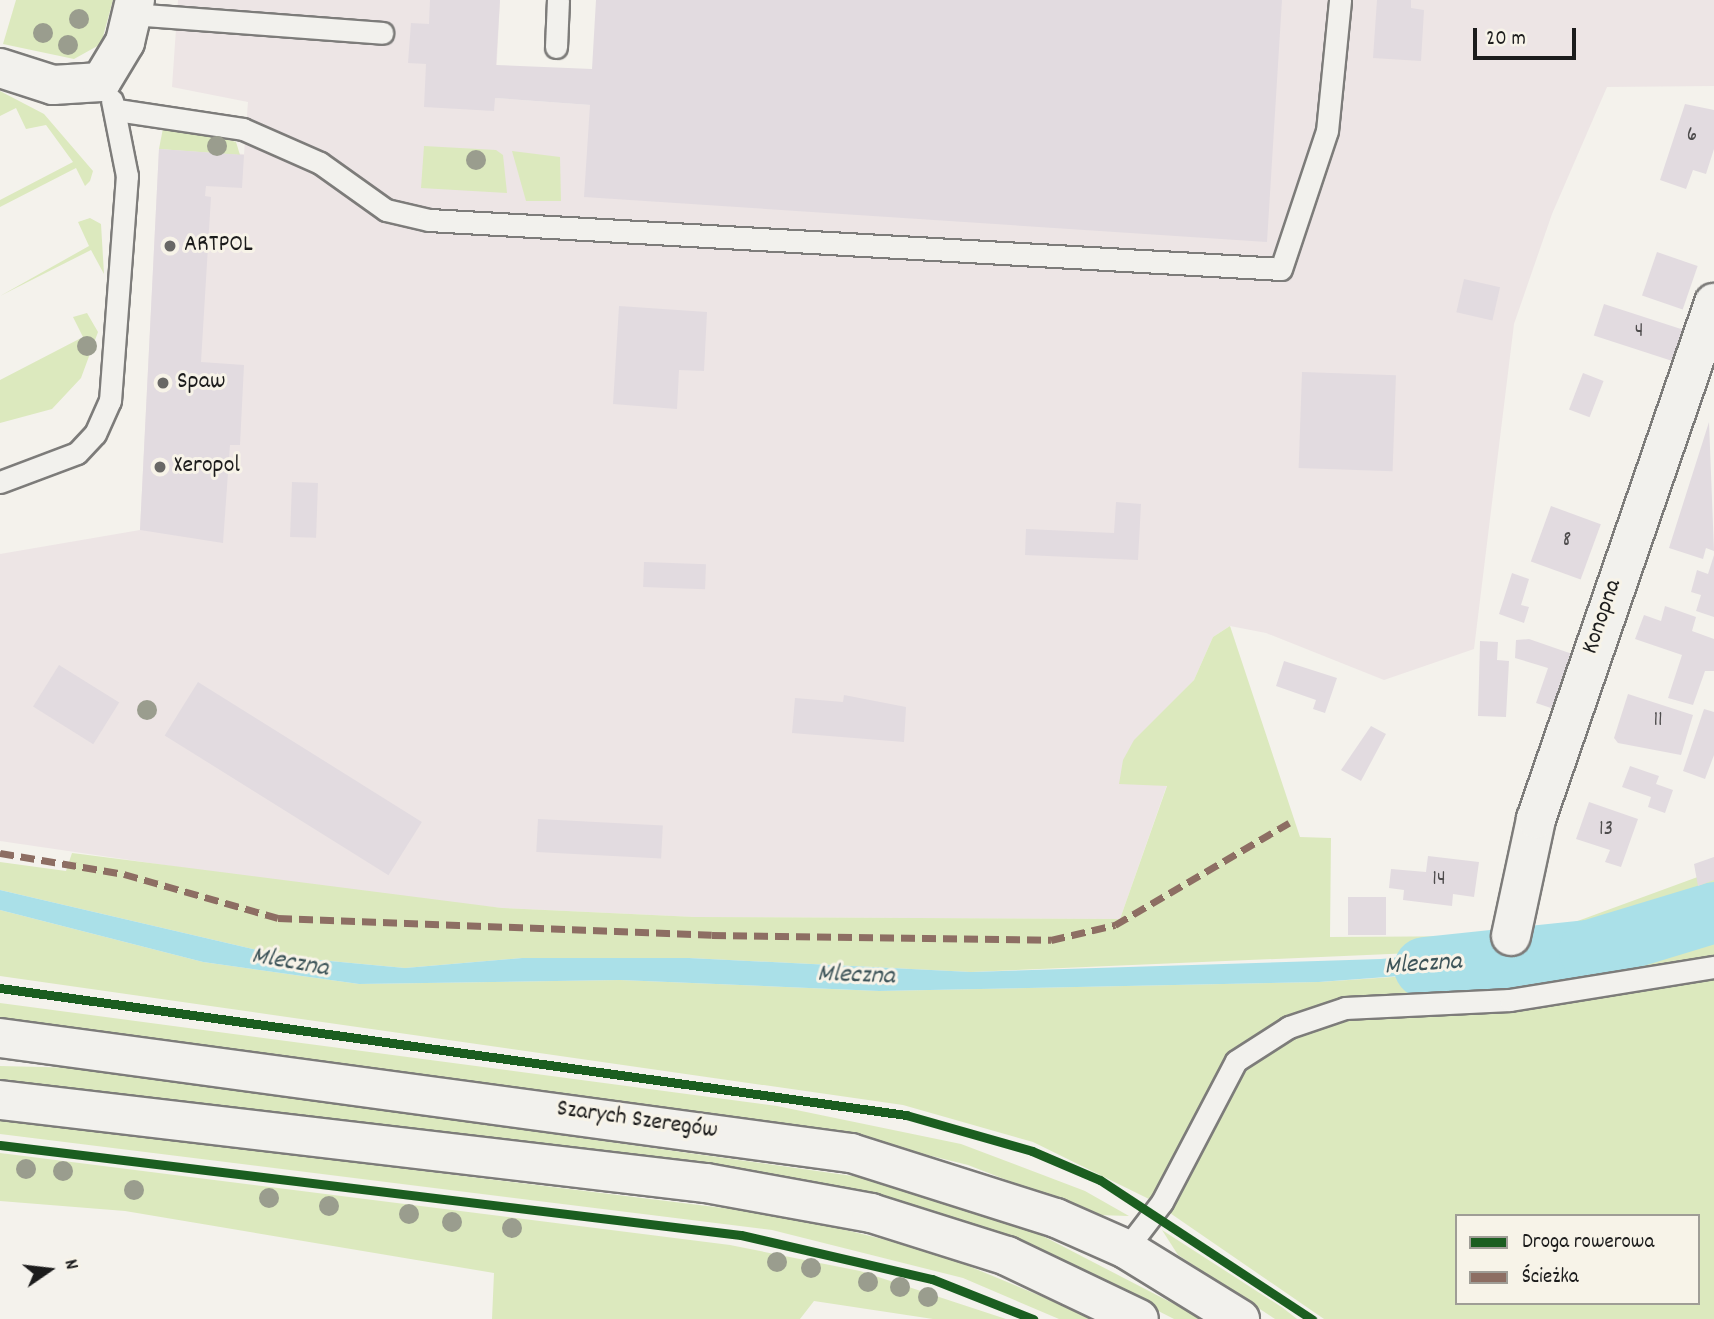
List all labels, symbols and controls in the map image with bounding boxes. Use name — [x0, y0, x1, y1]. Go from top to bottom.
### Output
scale bar — [1476, 14, 1579, 58]
text: 20 m — [1486, 25, 1526, 55]
house number: 6 — [1687, 123, 1697, 149]
place label: ARTPOL — [184, 232, 253, 260]
marker: ARTPOL — [162, 238, 178, 254]
house number: 4 — [1635, 319, 1643, 345]
place label: Spaw — [177, 369, 225, 397]
marker: Spaw — [155, 375, 171, 391]
place label: Xeropol — [174, 453, 240, 481]
marker: Xeropol — [152, 459, 168, 475]
house number: 8 — [1563, 528, 1571, 554]
street label: Konopna — [1577, 576, 1629, 658]
house number: 11 — [1653, 708, 1663, 734]
house number: 13 — [1599, 817, 1613, 843]
house number: 14 — [1432, 867, 1446, 893]
water label: Mleczna — [249, 941, 331, 985]
water label: Mleczna — [1383, 947, 1463, 983]
water label: Mleczna — [817, 959, 895, 993]
street label: Szarych Szeregów — [555, 1095, 719, 1147]
legend — [1455, 1214, 1700, 1305]
text: Droga rowerowa — [1522, 1228, 1654, 1258]
north arrow — [14, 1235, 84, 1305]
text: N — [56, 1257, 84, 1273]
text: Ścieżka — [1522, 1263, 1579, 1293]

